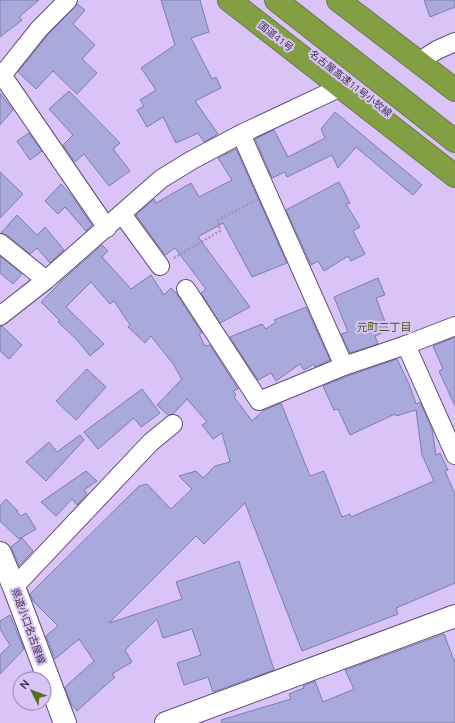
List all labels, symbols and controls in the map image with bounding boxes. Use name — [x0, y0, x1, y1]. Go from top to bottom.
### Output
street label: 国道41号 — [256, 19, 295, 53]
street label: 名古屋高速11号小牧線 — [307, 48, 394, 119]
district label: 元町二丁目 — [357, 321, 412, 333]
street label: 県道小口名古屋線 — [10, 587, 47, 666]
north arrow — [12, 671, 52, 711]
text: N — [17, 677, 32, 691]

